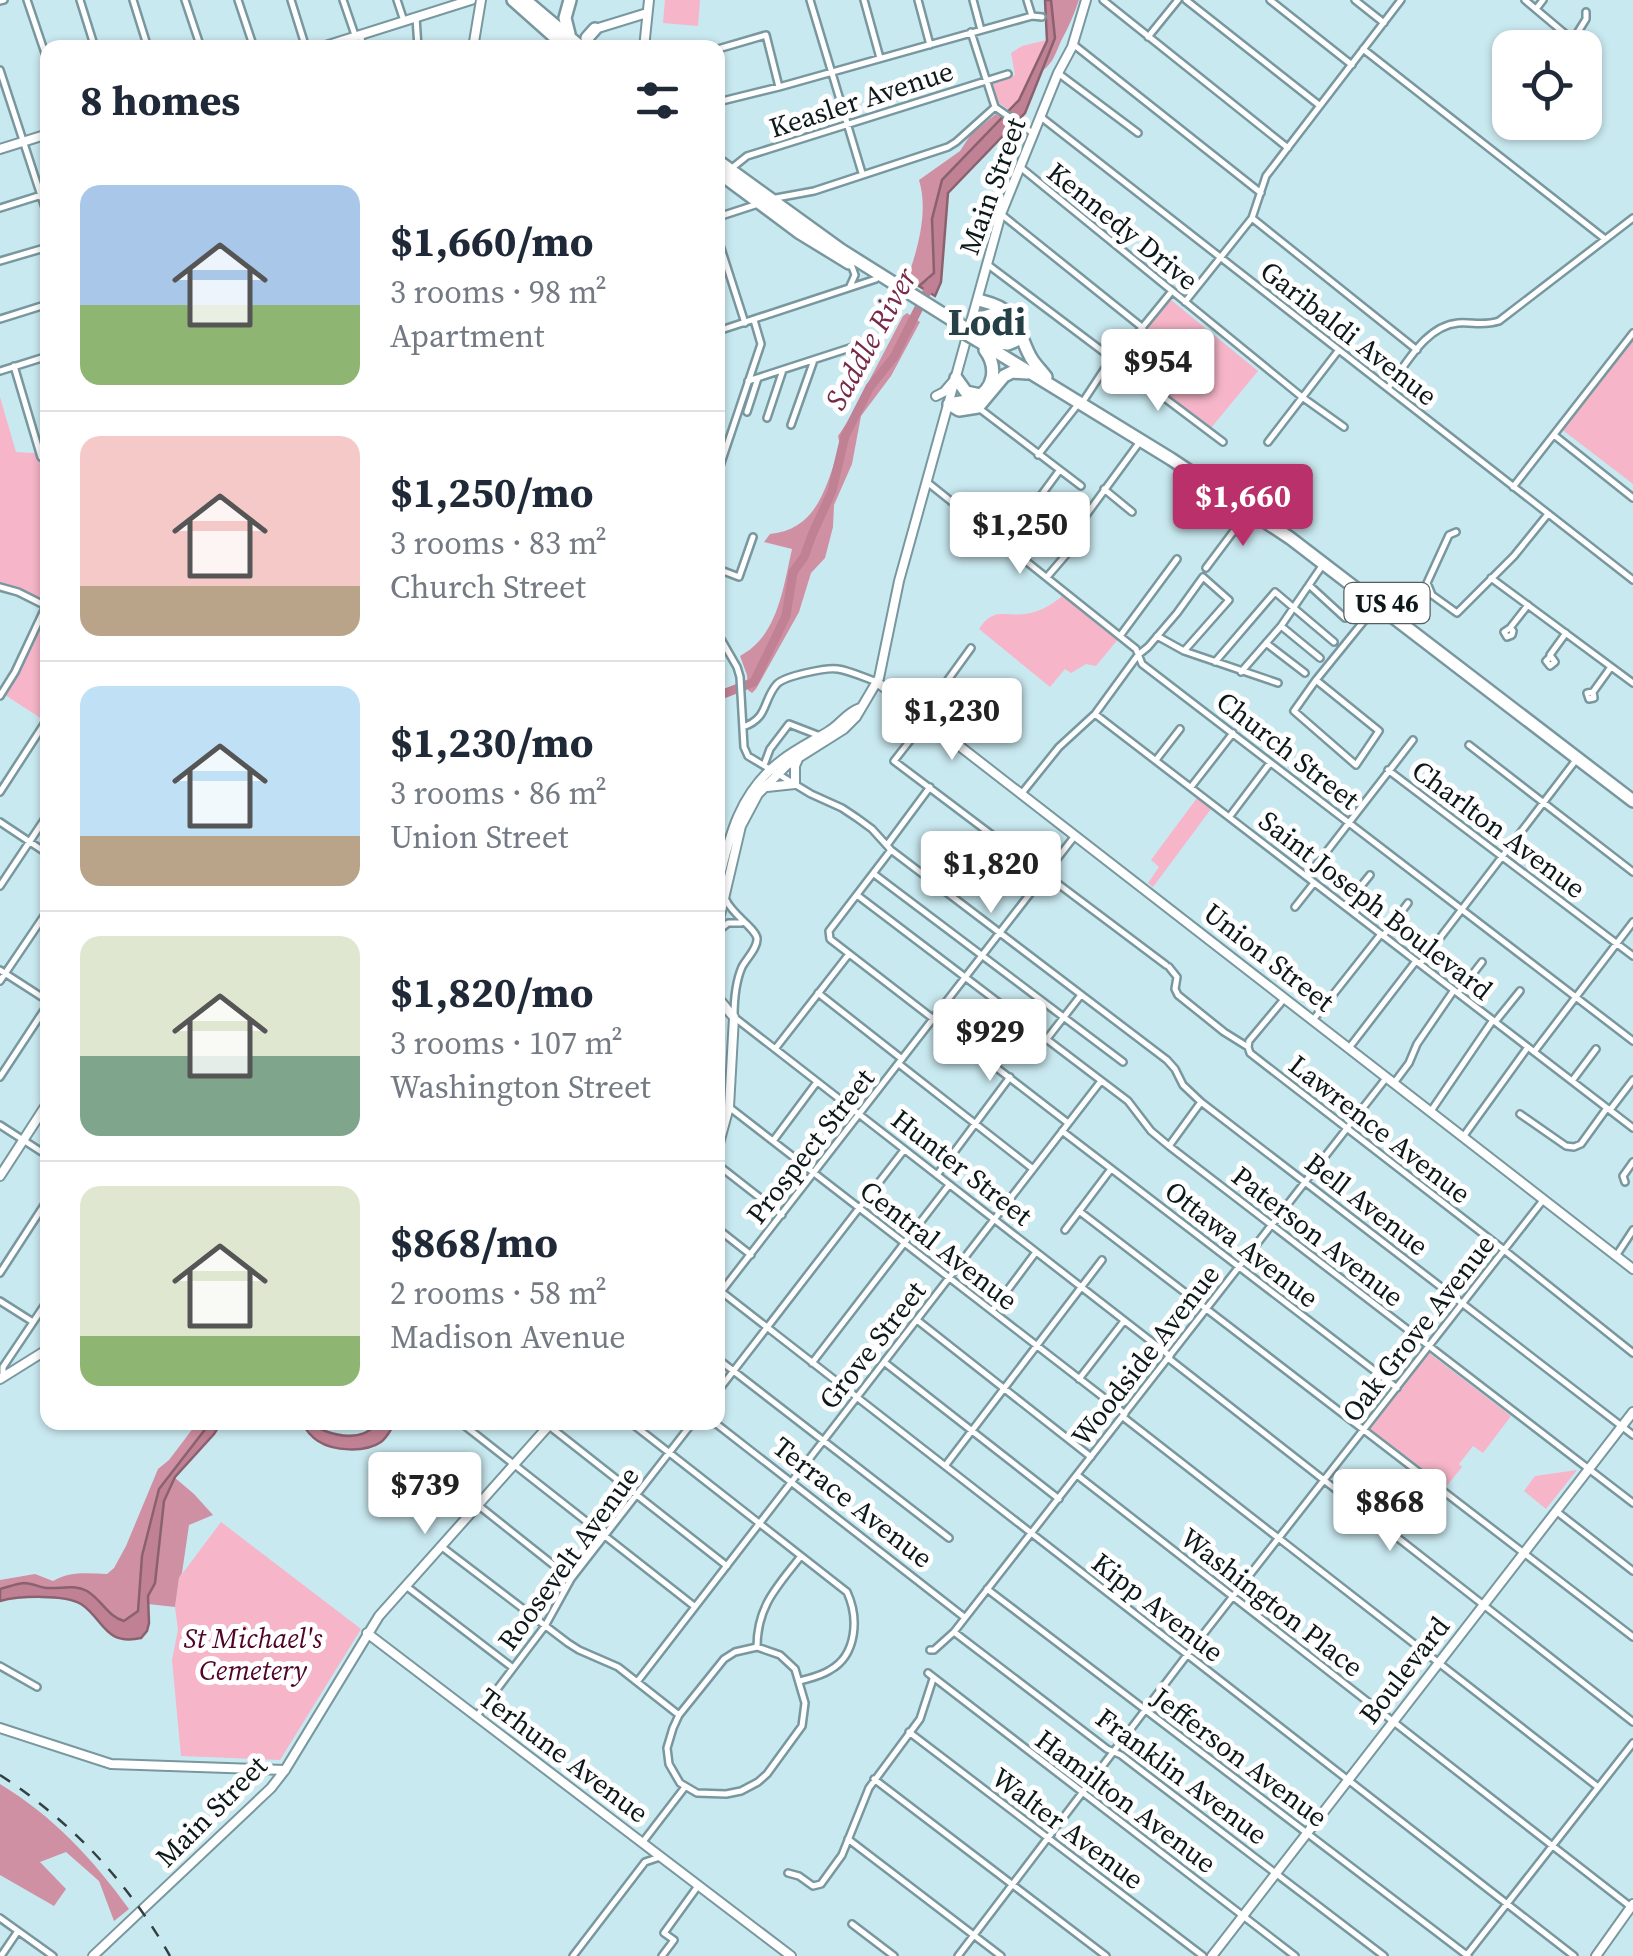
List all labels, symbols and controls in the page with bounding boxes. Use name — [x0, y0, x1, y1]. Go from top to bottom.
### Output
map controls — [1492, 30, 1602, 140]
button: locate — [1492, 30, 1602, 140]
street label: Keasler Avenue — [764, 51, 958, 147]
text: 8 homes — [80, 71, 240, 129]
icon: filters — [630, 73, 685, 128]
street label: Main Street — [950, 111, 1035, 260]
street label: Kennedy Drive — [1039, 153, 1207, 299]
text: $1,660/mo — [390, 212, 593, 270]
icon: home — [160, 225, 280, 345]
street label: Garibaldi Avenue — [1253, 252, 1445, 414]
water label: Saddle River — [815, 260, 927, 417]
text: 3 rooms · 98 m² — [390, 270, 607, 314]
district label: Lodi — [948, 296, 1026, 348]
text: Apartment — [390, 314, 544, 358]
pin: $954 — [1099, 329, 1217, 414]
text: $954 — [1123, 339, 1193, 383]
text: $1,250/mo — [390, 463, 593, 521]
pin: $1,660 — [1162, 464, 1324, 549]
text: $1,660 — [1195, 474, 1291, 518]
icon: home — [160, 476, 280, 596]
pin: $1,250 — [939, 492, 1101, 577]
text: $1,250 — [972, 502, 1068, 546]
text: 3 rooms · 83 m² — [390, 521, 607, 565]
text: Church Street — [390, 565, 586, 609]
road number: US 46 — [1344, 583, 1430, 623]
pin: $1,230 — [871, 678, 1033, 763]
street label: Church Street — [1209, 682, 1368, 818]
text: $1,230 — [904, 688, 1000, 732]
text: $1,230/mo — [390, 713, 593, 771]
icon: home — [160, 726, 280, 846]
street label: Charlton Avenue — [1404, 751, 1594, 907]
text: 3 rooms · 86 m² — [390, 771, 607, 815]
street label: Saint Joseph Boulevard — [1251, 802, 1501, 1008]
text: Union Street — [390, 815, 568, 859]
pin: $1,820 — [910, 831, 1072, 916]
text: $1,820 — [943, 841, 1039, 885]
street label: Union Street — [1196, 894, 1343, 1021]
text: $1,820/mo — [390, 963, 593, 1021]
icon: home — [160, 976, 280, 1096]
pin: $929 — [931, 999, 1049, 1084]
text: $929 — [955, 1009, 1025, 1053]
text: 3 rooms · 107 m² — [390, 1021, 623, 1065]
street label: Lawrence Avenue — [1281, 1046, 1479, 1212]
street label: Prospect Street — [737, 1060, 883, 1231]
text: Washington Street — [390, 1065, 651, 1109]
street label: Hunter Street — [884, 1100, 1041, 1234]
street label: Bell Avenue — [1297, 1144, 1437, 1264]
street label: Paterson Avenue — [1224, 1157, 1412, 1315]
street label: Central Avenue — [852, 1171, 1026, 1319]
street label: Ottawa Avenue — [1157, 1172, 1327, 1316]
text: $868/mo — [390, 1213, 558, 1271]
icon: home — [160, 1226, 280, 1346]
street label: Oak Grove Avenue — [1333, 1226, 1503, 1430]
street label: Woodside Avenue — [1062, 1256, 1228, 1454]
text: 2 rooms · 58 m² — [390, 1271, 607, 1315]
street label: Grove Street — [810, 1272, 935, 1417]
text: Madison Avenue — [390, 1315, 626, 1359]
street label: Terrace Avenue — [765, 1428, 941, 1576]
pin: $739 — [366, 1452, 484, 1537]
street label: Roosevelt Avenue — [488, 1459, 648, 1657]
text: $739 — [390, 1462, 460, 1506]
pin: $868 — [1331, 1469, 1449, 1554]
text: $868 — [1355, 1479, 1425, 1523]
street label: Washington Place — [1173, 1519, 1371, 1685]
street label: Kipp Avenue — [1084, 1544, 1232, 1670]
street label: Boulevard — [1350, 1608, 1458, 1732]
park label: St Michael's Cemetery — [184, 1619, 323, 1689]
street label: Jefferson Avenue — [1144, 1678, 1336, 1836]
street label: Terhune Avenue — [471, 1679, 657, 1831]
street label: Franklin Avenue — [1088, 1699, 1276, 1853]
street label: Hamilton Avenue — [1028, 1720, 1224, 1882]
street label: Main Street — [147, 1746, 276, 1875]
street label: Walter Avenue — [984, 1758, 1152, 1898]

